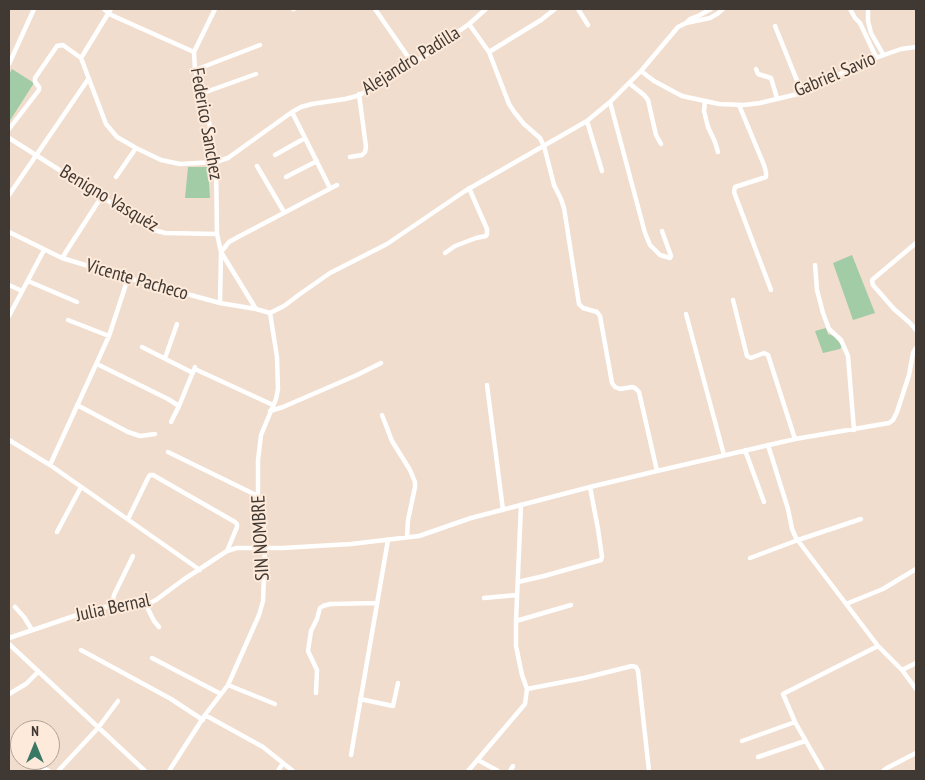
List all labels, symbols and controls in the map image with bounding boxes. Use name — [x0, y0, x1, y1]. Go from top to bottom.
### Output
street label: Alejandro Padilla — [358, 22, 464, 100]
street label: Gabriel Savio — [791, 48, 879, 102]
street label: Federico Sanchez — [185, 66, 227, 182]
street label: Benigno Vasquéz — [56, 161, 162, 237]
street label: Vicente Pacheco — [83, 254, 191, 306]
street label: SIN NOMBRE — [247, 495, 275, 581]
street label: Julia Bernal — [74, 589, 152, 627]
north arrow — [10, 720, 60, 770]
text: N — [31, 722, 39, 740]

